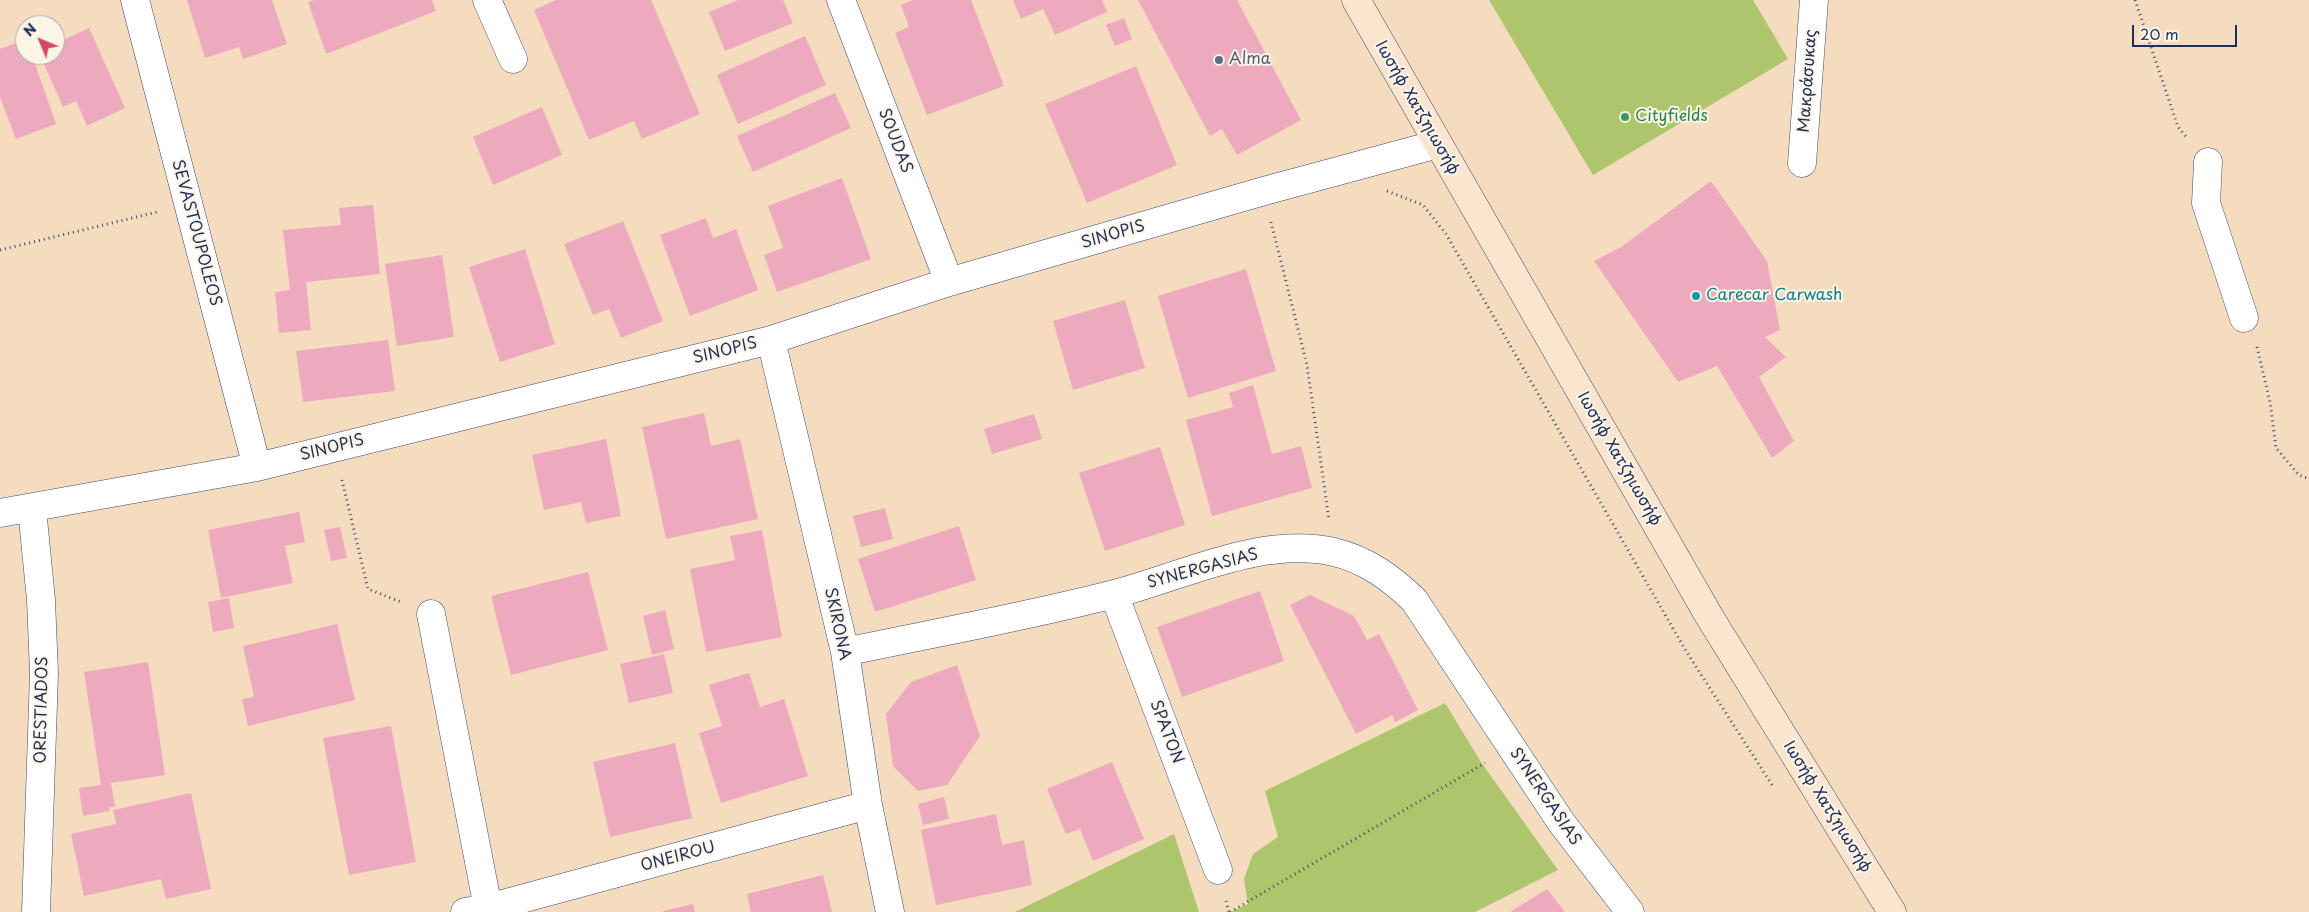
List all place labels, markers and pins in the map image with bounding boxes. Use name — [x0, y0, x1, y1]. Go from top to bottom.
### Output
place label: Alma — [1229, 50, 1271, 70]
marker: Alma — [1213, 54, 1225, 66]
place label: Cityfields — [1635, 107, 1708, 127]
marker: Cityfields — [1619, 111, 1631, 123]
place label: Carecar Carwash — [1706, 286, 1842, 306]
marker: Carecar Carwash — [1690, 290, 1702, 302]

